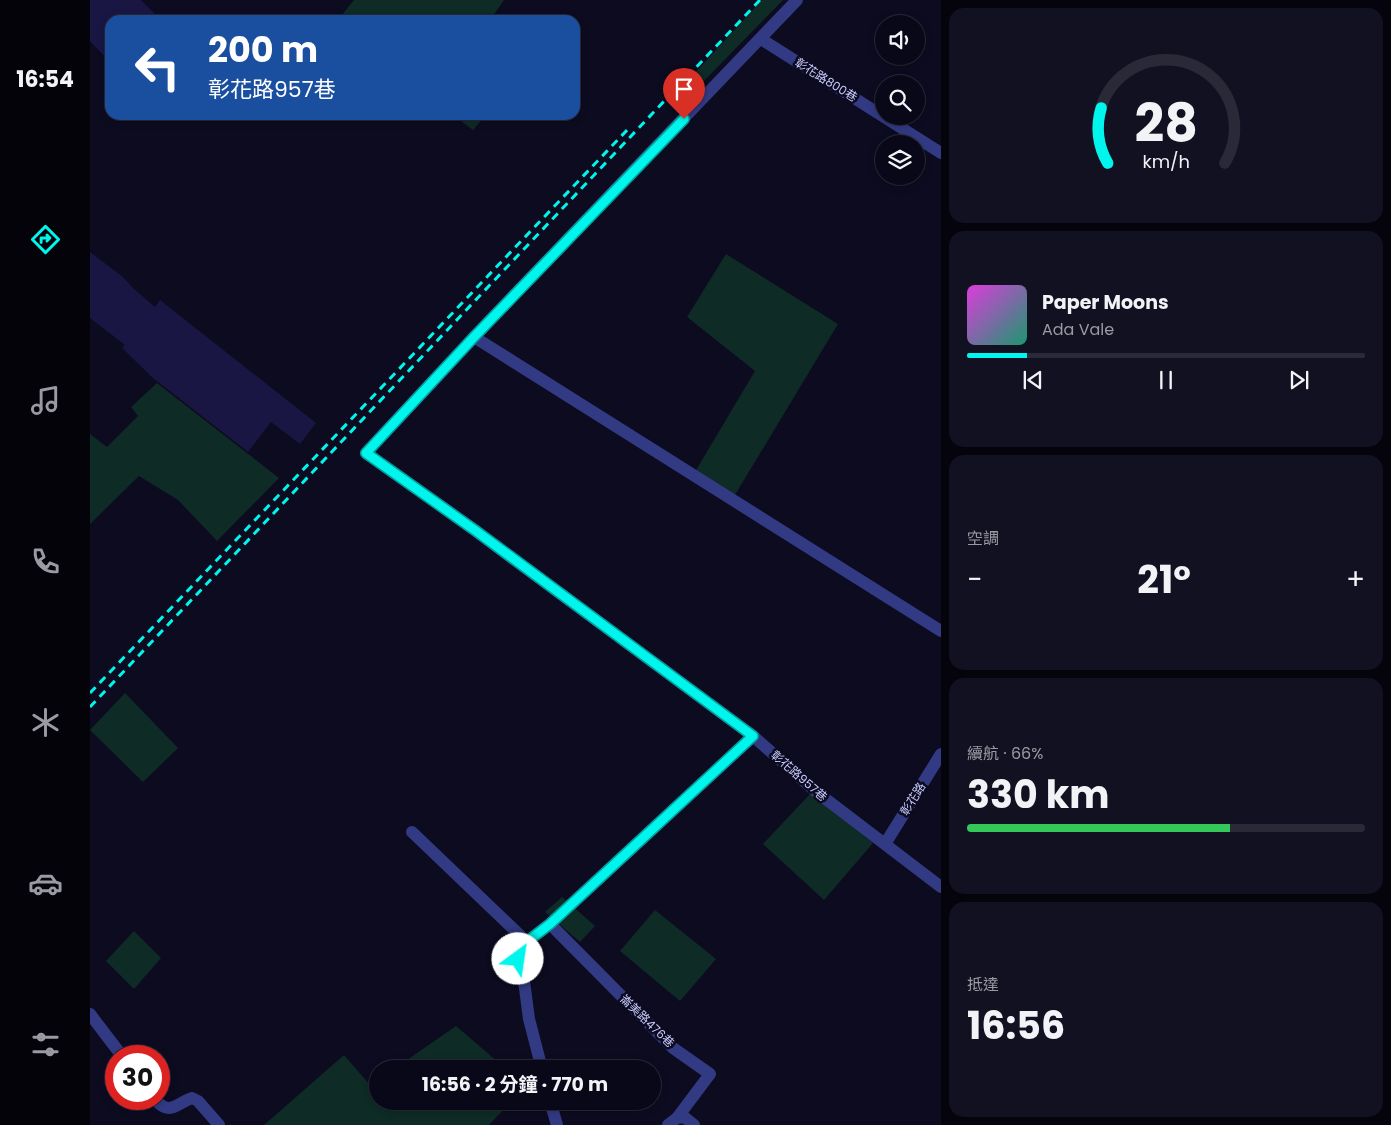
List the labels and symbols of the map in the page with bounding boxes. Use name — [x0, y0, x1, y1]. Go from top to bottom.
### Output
street label: 彰花路800巷 — [792, 54, 861, 106]
pin — [663, 68, 705, 119]
street label: 彰花路957巷 — [767, 746, 831, 805]
street label: 彰花路 — [896, 779, 929, 819]
position arrow — [491, 932, 543, 984]
street label: 崙美路476巷 — [616, 990, 678, 1051]
speed limit sign: 30 — [105, 1045, 170, 1110]

